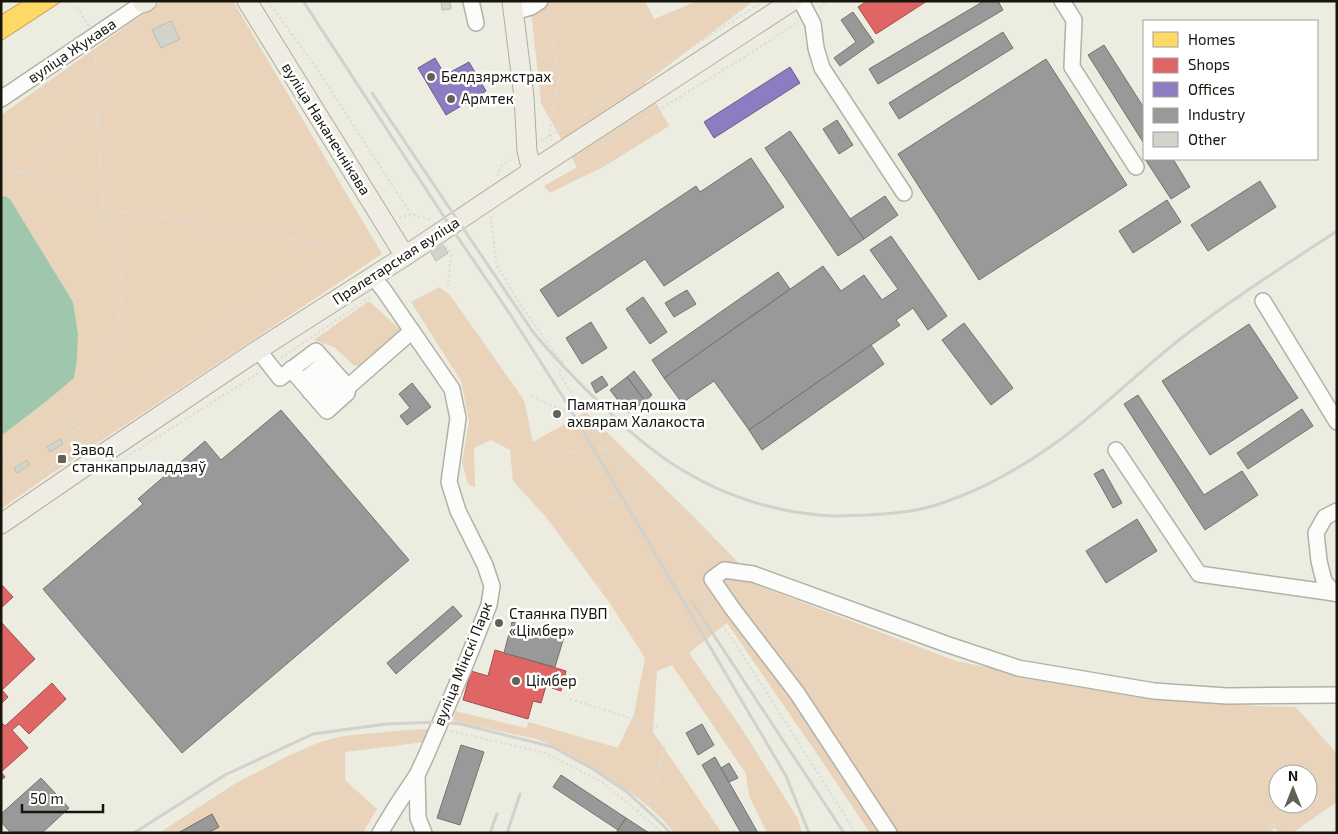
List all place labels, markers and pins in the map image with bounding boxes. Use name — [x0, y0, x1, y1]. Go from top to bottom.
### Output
place label: Белдзяржстрах — [441, 67, 551, 85]
marker: Белдзяржстрах — [425, 71, 437, 83]
place label: Армтек — [461, 89, 514, 107]
marker: Армтек — [445, 93, 457, 105]
place label: Памятная дошка ахвярам Халакоста — [567, 395, 705, 430]
marker: Памятная дошка ахвярам Халакоста — [551, 408, 563, 420]
place label: Завод станкапрыладдзяў — [72, 440, 206, 476]
marker: Завод станкапрыладдзяў — [56, 453, 68, 465]
place label: Стаянка ПУВП «Цімбер» — [509, 604, 608, 639]
marker: Стаянка ПУВП «Цімбер» — [493, 617, 505, 629]
place label: Цімбер — [526, 671, 577, 689]
marker: Цімбер — [510, 675, 522, 687]

